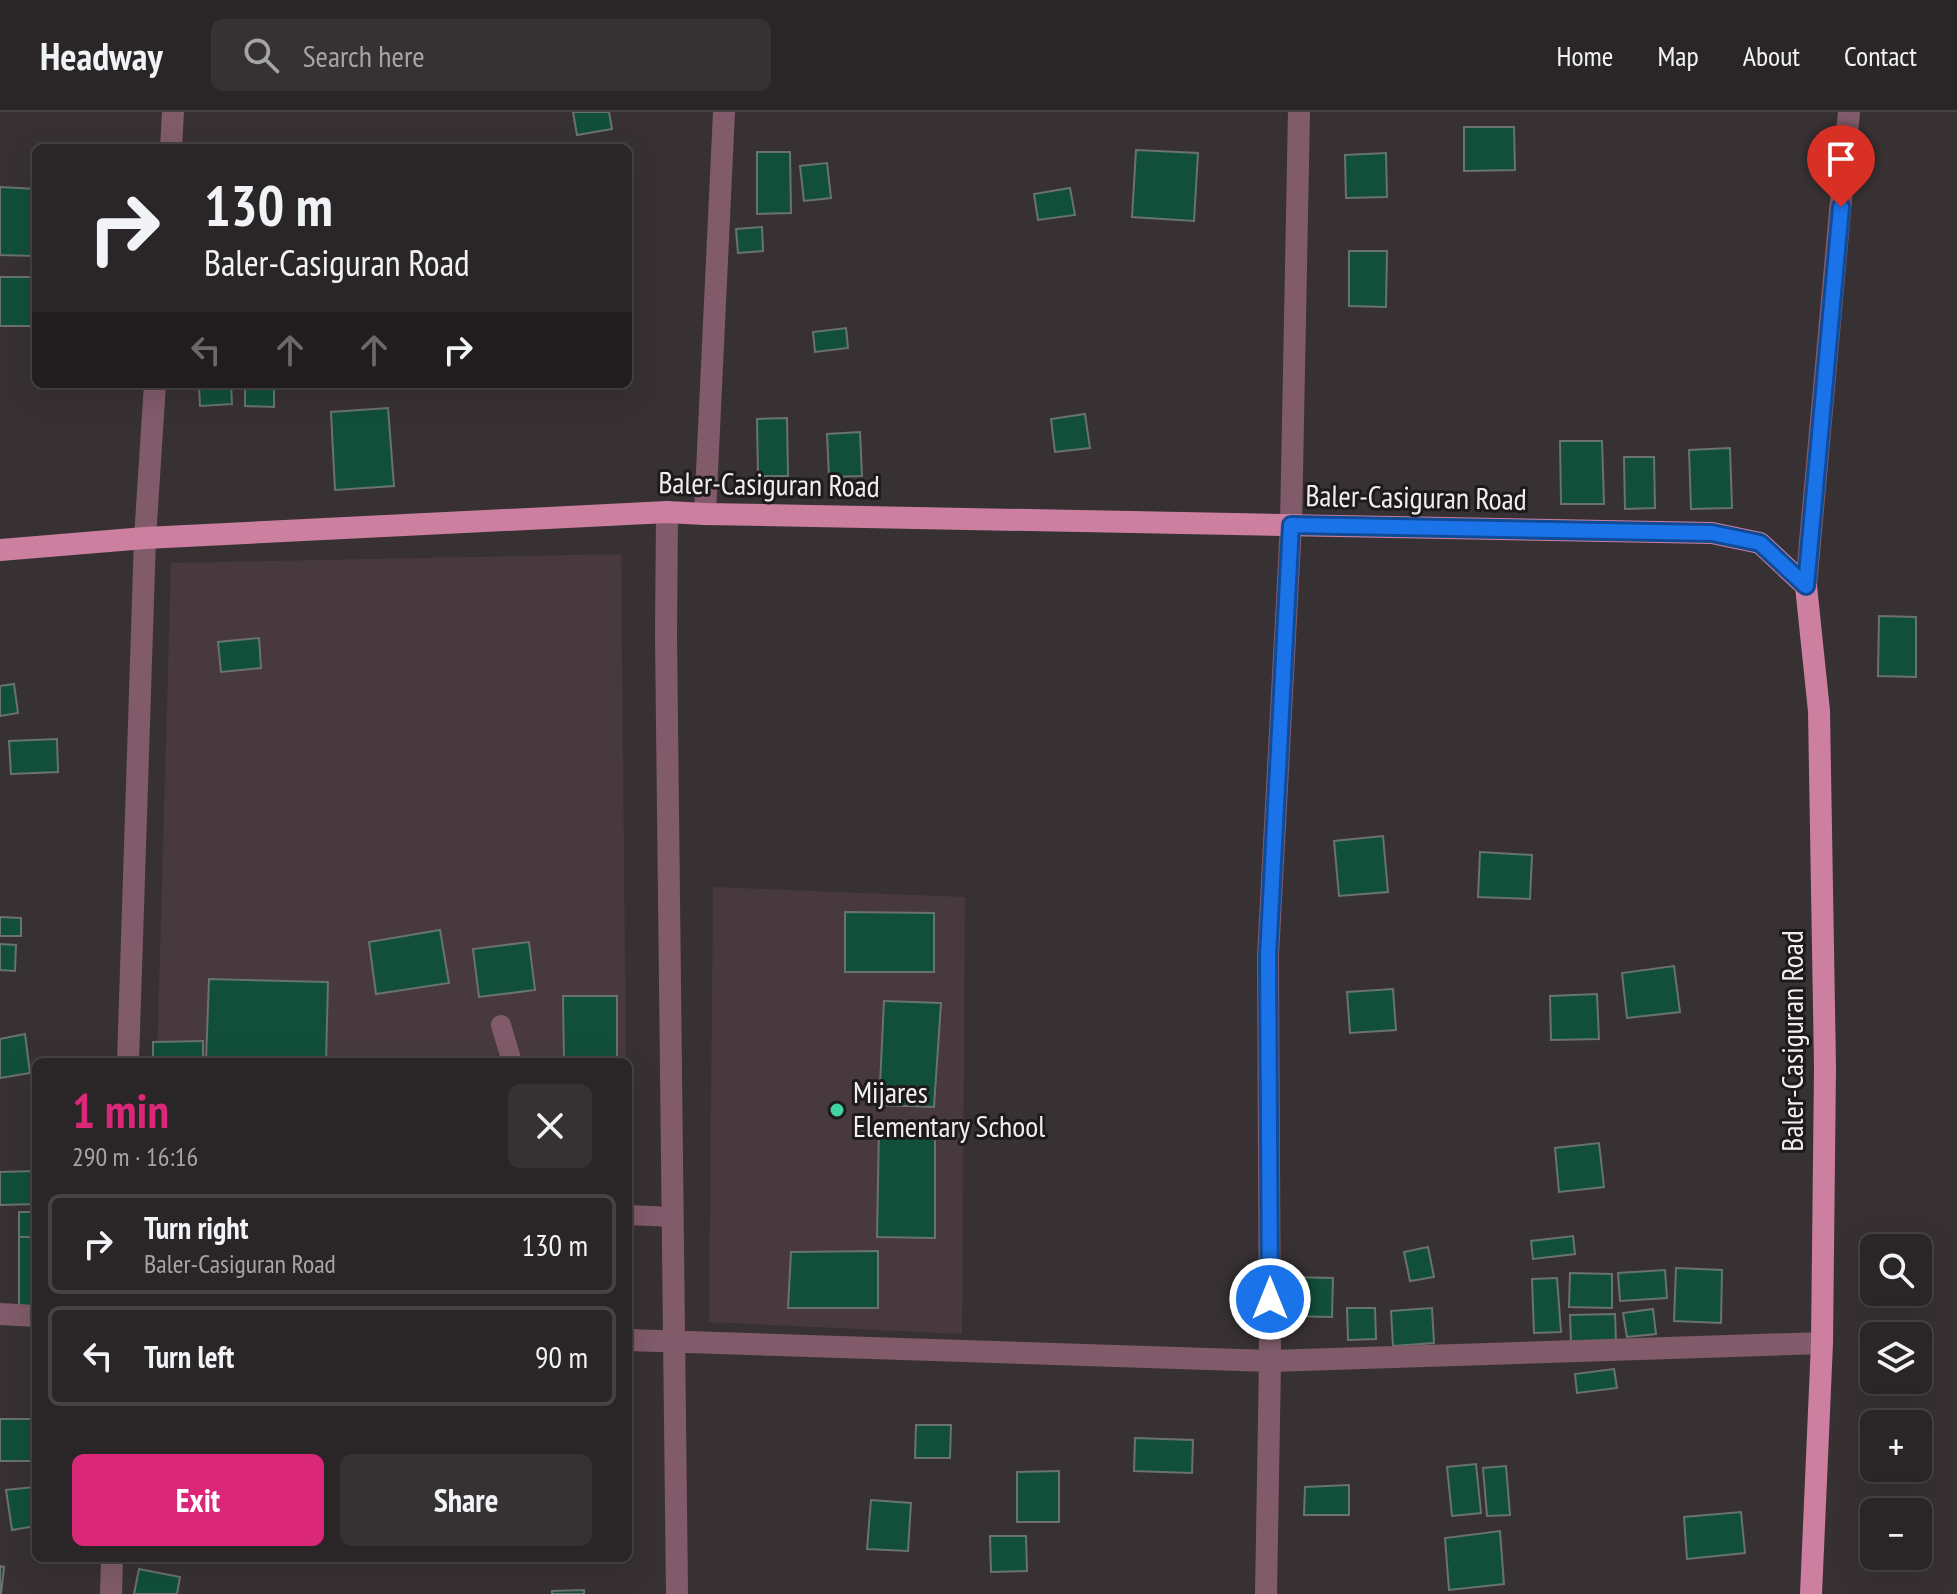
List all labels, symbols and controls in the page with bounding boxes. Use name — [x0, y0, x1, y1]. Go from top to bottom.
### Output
search box — [211, 19, 771, 91]
text: Headway — [40, 31, 163, 80]
icon: search — [239, 33, 283, 77]
text: Search here — [303, 36, 425, 75]
text: Home — [1557, 37, 1613, 74]
text: Map — [1657, 37, 1699, 74]
text: About — [1743, 37, 1800, 74]
text: Contact — [1844, 37, 1917, 74]
pin — [1807, 125, 1875, 207]
icon: arrive — [1819, 137, 1863, 181]
text: 130 m — [204, 169, 333, 241]
icon: right — [72, 176, 176, 280]
text: Baler-Casiguran Road — [204, 239, 470, 286]
icon: left — [184, 328, 228, 372]
icon: ahead — [268, 328, 312, 372]
icon: ahead — [352, 328, 396, 372]
icon: right — [436, 328, 480, 372]
street label: Baler-Casiguran Road — [658, 462, 880, 505]
street label: Baler-Casiguran Road — [1305, 475, 1527, 518]
street label: Baler-Casiguran Road — [1772, 930, 1811, 1152]
place label: Mijares Elementary School — [853, 1072, 1045, 1145]
text: 1 min — [72, 1079, 169, 1141]
button: close — [508, 1084, 592, 1168]
marker: Mijares Elementary School — [828, 1101, 846, 1119]
text: 290 m · 16:16 — [72, 1140, 198, 1173]
text: Turn right — [144, 1208, 248, 1247]
icon: right — [76, 1222, 120, 1266]
text: 130 m — [522, 1225, 588, 1264]
map controls — [1860, 1234, 1932, 1570]
button: search — [1860, 1234, 1932, 1306]
text: Baler-Casiguran Road — [144, 1247, 336, 1280]
position arrow — [1228, 1257, 1312, 1341]
button: layers — [1860, 1322, 1932, 1394]
icon: left — [76, 1334, 120, 1378]
text: Turn left — [144, 1337, 234, 1376]
text: 90 m — [535, 1337, 588, 1376]
button: + — [1860, 1410, 1932, 1482]
button: Exit — [72, 1454, 324, 1546]
button: Share — [340, 1454, 592, 1546]
button: − — [1860, 1498, 1932, 1570]

